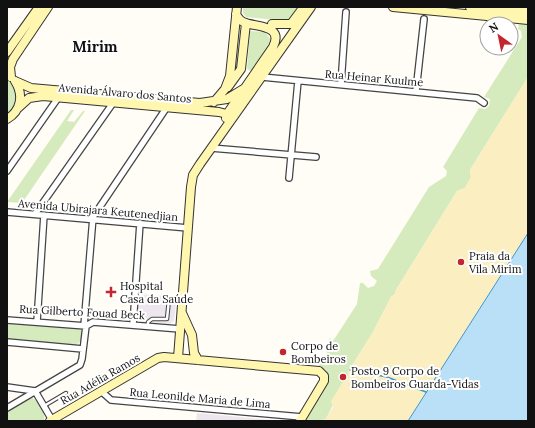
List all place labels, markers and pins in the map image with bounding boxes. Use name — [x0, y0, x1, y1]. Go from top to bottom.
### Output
place label: Praia da Vila Mirim — [468, 249, 522, 276]
marker: Praia da Vila Mirim — [456, 257, 466, 267]
place label: Hospital Casa da Saúde — [120, 279, 193, 306]
marker: Hospital Casa da Saúde — [105, 286, 117, 298]
place label: Corpo de Bombeiros — [291, 339, 346, 366]
marker: Corpo de Bombeiros — [278, 347, 288, 357]
place label: Posto 9 Corpo de Bombeiros Guarda-Vidas — [351, 364, 479, 391]
marker: Posto 9 Corpo de Bombeiros Guarda-Vidas — [338, 372, 348, 382]

